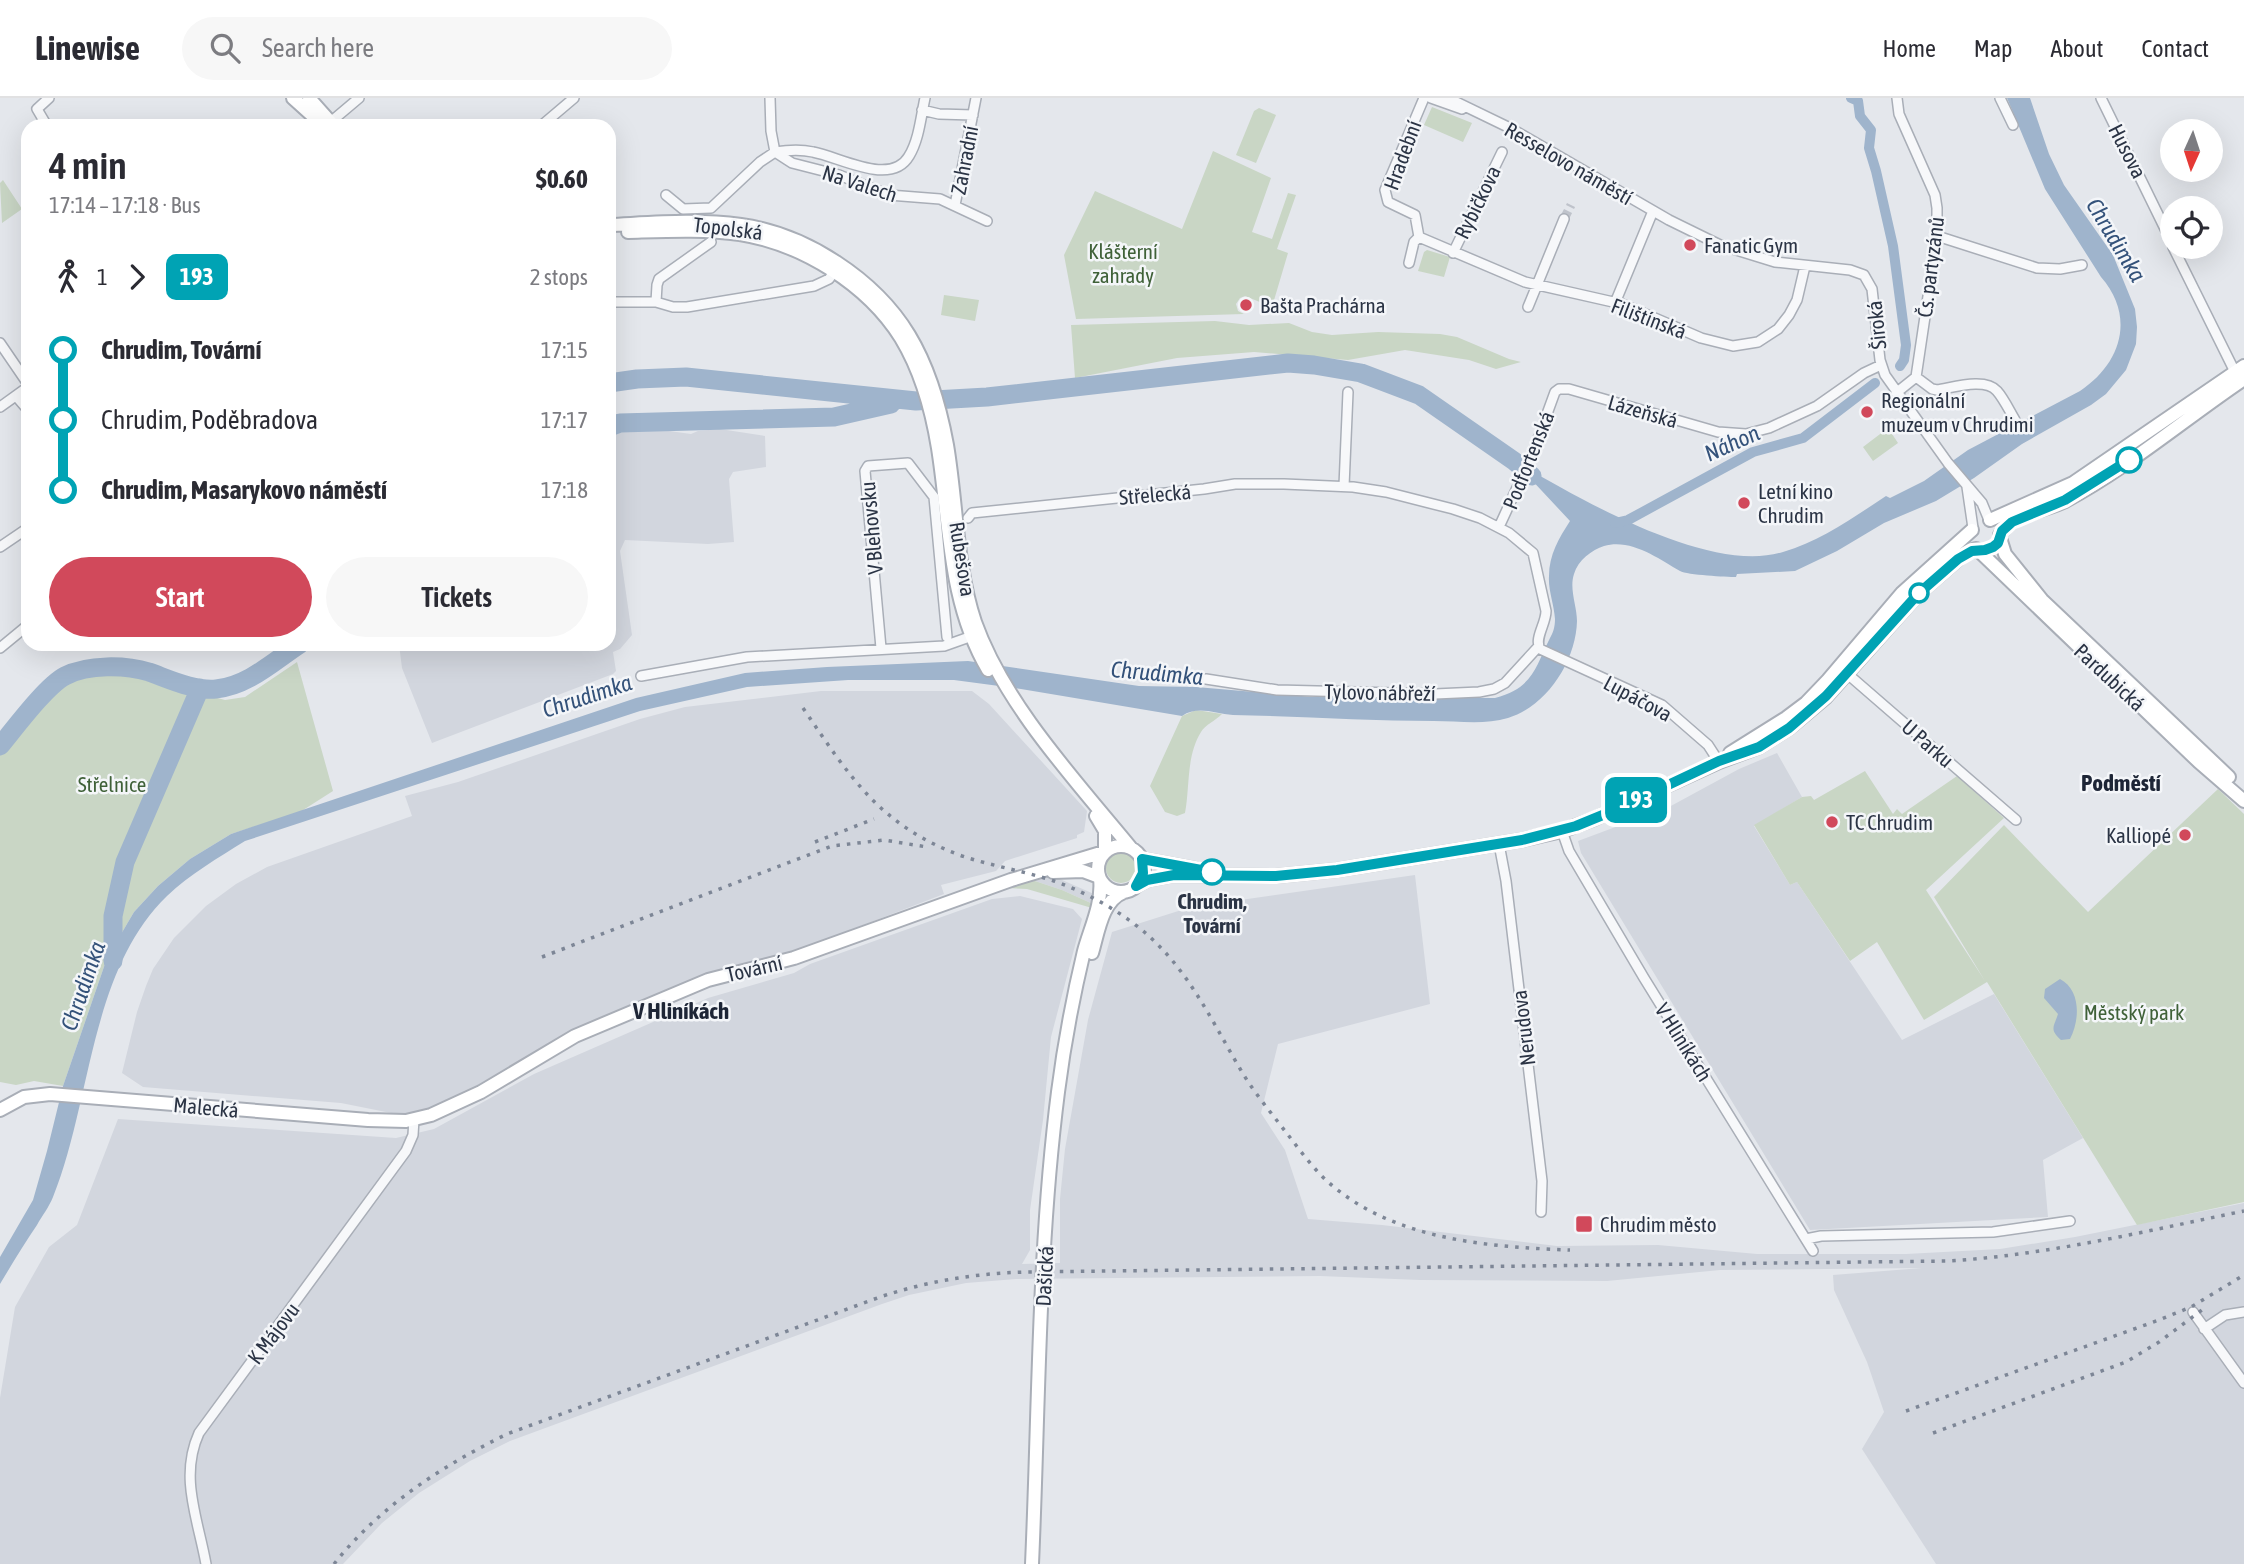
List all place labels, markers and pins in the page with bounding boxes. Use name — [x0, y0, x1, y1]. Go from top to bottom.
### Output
place label: Fanatic Gym — [1704, 233, 1798, 257]
marker: Fanatic Gym — [1682, 237, 1698, 253]
place label: Bašta Prachárna — [1260, 293, 1386, 317]
marker: Bašta Prachárna — [1238, 297, 1254, 313]
place label: Regionální muzeum v Chrudimi — [1881, 388, 2034, 436]
marker: Regionální muzeum v Chrudimi — [1859, 404, 1875, 420]
unlabelled marker — [2116, 447, 2142, 473]
place label: Letní kino Chrudim — [1758, 479, 1833, 527]
marker: Letní kino Chrudim — [1736, 495, 1752, 511]
unlabelled marker — [1909, 583, 1929, 603]
place label: TC Chrudim — [1846, 810, 1933, 834]
marker: TC Chrudim — [1824, 814, 1840, 830]
place label: Kalliopé — [2106, 823, 2171, 847]
marker: Kalliopé — [2177, 827, 2193, 843]
marker: Chrudim, Tovární — [1199, 859, 1225, 885]
place label: Chrudim, Tovární — [1177, 889, 1247, 937]
place label: Chrudim město — [1600, 1212, 1717, 1236]
marker: Chrudim město — [1574, 1214, 1594, 1234]

